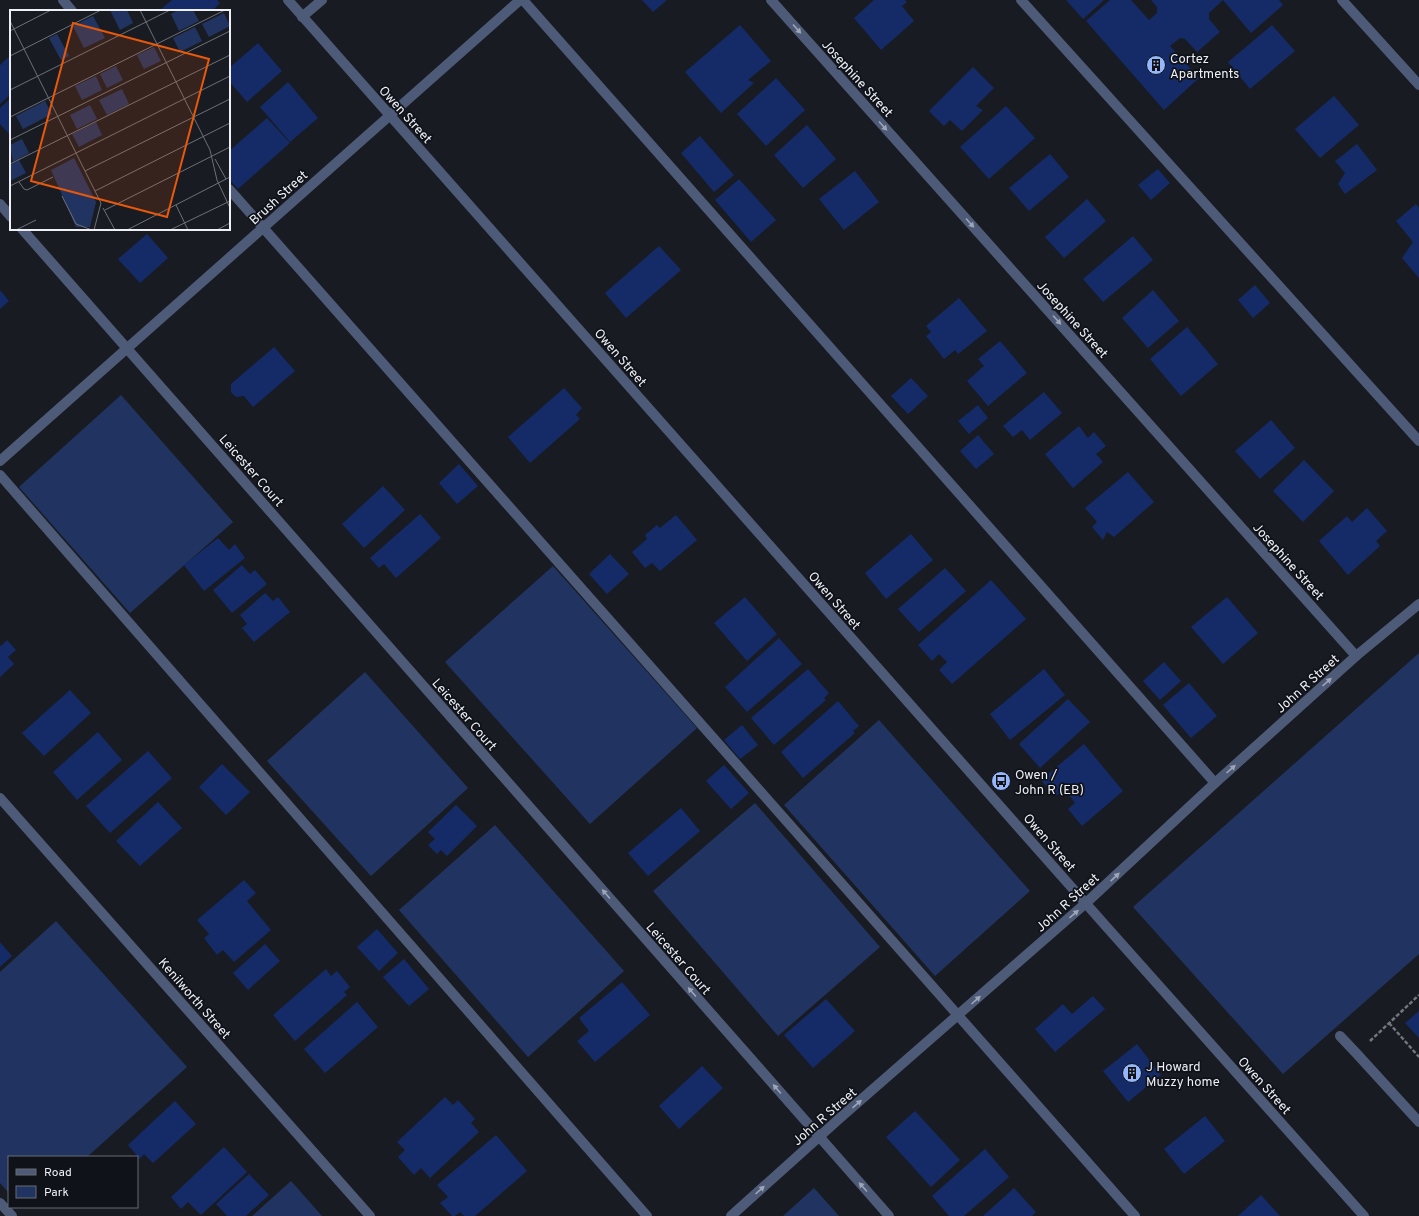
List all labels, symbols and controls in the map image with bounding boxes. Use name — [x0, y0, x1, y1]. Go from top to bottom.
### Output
inset map — [10, 10, 230, 230]
one-way arrow — [792, 24, 802, 34]
street label: Josephine Street — [818, 37, 896, 121]
place label: Cortez Apartments — [1170, 52, 1239, 83]
building icon: Cortez Apartments — [1145, 54, 1167, 76]
street label: Owen Street — [375, 83, 435, 147]
one-way arrow — [879, 121, 888, 131]
street label: Brush Street — [247, 168, 312, 229]
one-way arrow — [965, 218, 975, 228]
street label: Josephine Street — [1033, 278, 1111, 362]
one-way arrow — [1052, 315, 1061, 325]
street label: Owen Street — [590, 326, 649, 391]
street label: Leicester Court — [215, 432, 286, 511]
street label: Josephine Street — [1249, 520, 1327, 604]
street label: Owen Street — [804, 569, 863, 634]
street label: John R Street — [1273, 652, 1343, 717]
street label: Leicester Court — [428, 676, 499, 755]
one-way arrow — [1322, 677, 1332, 687]
one-way arrow — [1225, 765, 1236, 774]
place label: Owen / John R (EB) — [1015, 768, 1084, 799]
bus stop icon: Owen / John R (EB) — [990, 770, 1012, 792]
street label: Owen Street — [1019, 811, 1078, 876]
street label: John R Street — [1033, 871, 1103, 936]
one-way arrow — [1110, 872, 1120, 882]
one-way arrow — [601, 889, 610, 899]
one-way arrow — [1068, 909, 1079, 918]
street label: Leicester Court — [642, 920, 713, 999]
street label: Kenilworth Street — [154, 956, 233, 1043]
one-way arrow — [687, 986, 696, 997]
one-way arrow — [972, 996, 981, 1005]
street label: Owen Street — [1234, 1054, 1294, 1118]
place label: J Howard Muzzy home — [1146, 1060, 1220, 1091]
building icon: J Howard Muzzy home — [1121, 1062, 1143, 1084]
one-way arrow — [773, 1084, 782, 1095]
street label: John R Street — [790, 1085, 861, 1150]
one-way arrow — [852, 1099, 862, 1108]
legend — [8, 1156, 138, 1208]
text: Road — [44, 1165, 72, 1181]
one-way arrow — [859, 1182, 868, 1192]
text: Park — [44, 1185, 69, 1201]
one-way arrow — [755, 1185, 765, 1195]

